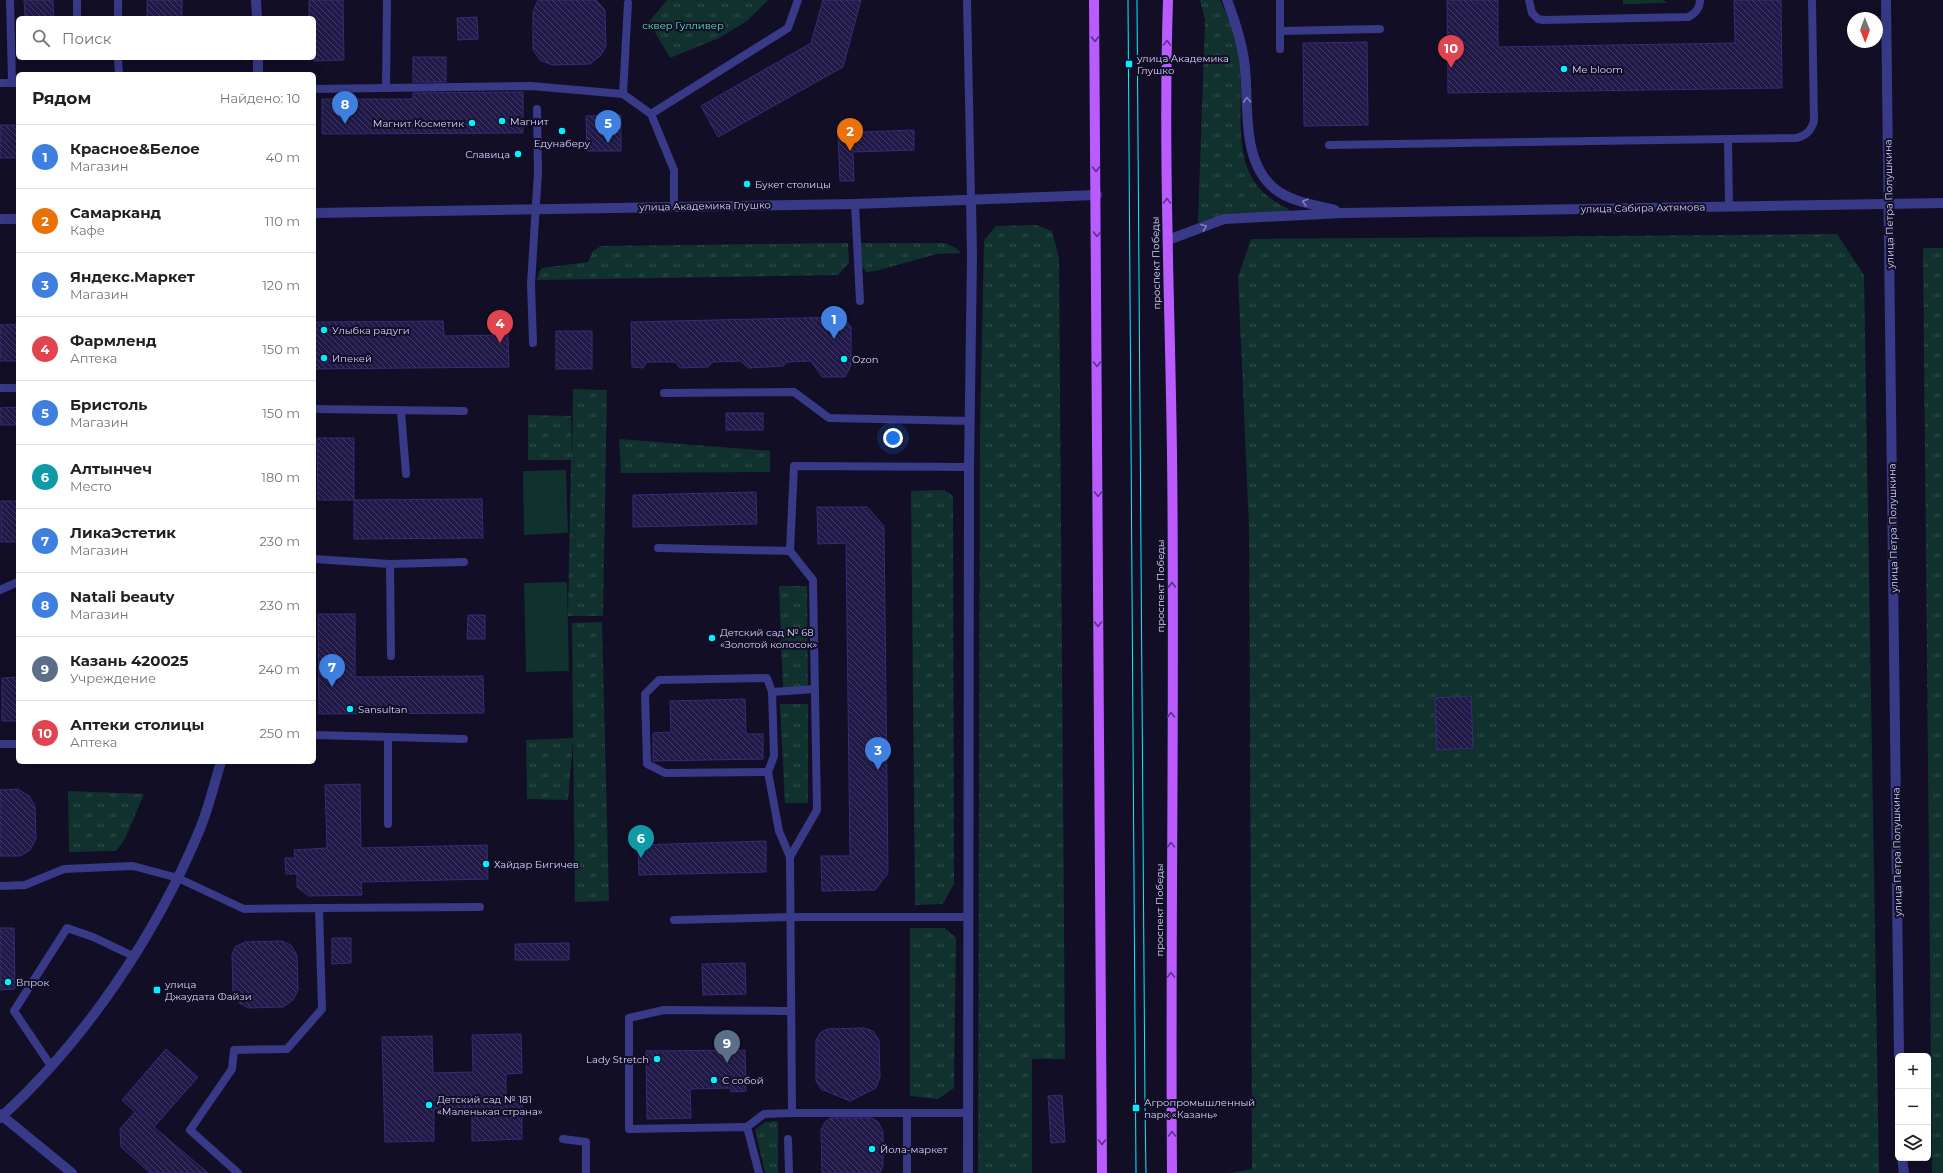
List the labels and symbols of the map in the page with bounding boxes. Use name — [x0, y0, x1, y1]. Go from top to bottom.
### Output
north arrow — [1847, 12, 1883, 48]
park label: сквер Гулливер — [642, 19, 724, 32]
pin: 10 — [1438, 35, 1464, 68]
one-way arrow — [1091, 36, 1099, 42]
one-way arrow — [1163, 40, 1171, 46]
place label: улица Академика Глушко — [1136, 52, 1229, 77]
marker: улица Академика Глушко — [1124, 59, 1134, 69]
place label: Me bloom — [1572, 63, 1623, 76]
marker: Me bloom — [1559, 64, 1569, 74]
pin: 8 — [332, 91, 358, 124]
one-way arrow — [1243, 97, 1252, 103]
pin: 5 — [595, 110, 621, 143]
place label: Магнит — [510, 115, 549, 128]
marker: Магнит — [497, 116, 507, 126]
place label: Магнит Косметик — [373, 117, 464, 130]
marker: Магнит Косметик — [467, 118, 477, 128]
pin: 2 — [837, 118, 863, 151]
marker: Едунаберу — [557, 126, 567, 136]
place label: Едунаберу — [534, 137, 591, 150]
street label: улица Петра Полушкина — [1881, 139, 1897, 270]
place label: Славица — [465, 148, 510, 161]
marker: Славица — [513, 149, 523, 159]
one-way arrow — [1092, 166, 1100, 172]
place label: Букет столицы — [755, 178, 831, 191]
marker: Букет столицы — [742, 179, 752, 189]
street label: улица Академика Глушко — [638, 198, 771, 214]
one-way arrow — [1163, 198, 1172, 204]
one-way arrow — [1302, 198, 1309, 207]
street label: улица Сабира Ахтямова — [1580, 200, 1705, 216]
street label: проспект Победы — [1149, 216, 1163, 310]
one-way arrow — [1201, 223, 1208, 231]
one-way arrow — [1093, 231, 1101, 237]
pin: 1 — [821, 306, 847, 339]
pin: 4 — [487, 310, 513, 343]
place label: Улыбка радуги — [332, 324, 410, 337]
marker: Улыбка радуги — [319, 325, 329, 335]
place label: Ипекей — [332, 352, 372, 365]
marker: Ипекей — [319, 353, 329, 363]
place label: Ozon — [852, 353, 878, 366]
marker: Ozon — [839, 354, 849, 364]
one-way arrow — [1093, 361, 1101, 367]
your location — [883, 428, 903, 448]
street label: улица Петра Полушкина — [1885, 463, 1901, 594]
one-way arrow — [1094, 491, 1102, 497]
street label: проспект Победы — [1154, 539, 1167, 633]
one-way arrow — [1168, 582, 1176, 588]
one-way arrow — [1094, 621, 1102, 627]
place label: Детский сад № 68 «Золотой колосок» — [720, 626, 818, 651]
marker: Детский сад № 68 «Золотой колосок» — [707, 633, 717, 643]
pin: 7 — [319, 654, 345, 687]
place label: Sansultan — [358, 703, 408, 716]
marker: Sansultan — [345, 704, 355, 714]
one-way arrow — [1167, 712, 1175, 718]
pin: 3 — [865, 737, 891, 770]
street label: улица Петра Полушкина — [1889, 787, 1905, 918]
pin: 6 — [628, 825, 654, 858]
one-way arrow — [1167, 842, 1175, 848]
place label: Хайдар Бигичев — [494, 858, 579, 871]
marker: Хайдар Бигичев — [481, 859, 491, 869]
street label: проспект Победы — [1153, 863, 1166, 957]
one-way arrow — [1167, 972, 1175, 978]
place label: Впрок — [16, 976, 49, 989]
marker: Впрок — [3, 977, 13, 987]
place label: улица Джаудата Файзи — [164, 978, 252, 1003]
marker: улица Джаудата Файзи — [152, 985, 162, 995]
pin: 9 — [714, 1030, 740, 1063]
place label: Lady Stretch — [586, 1053, 649, 1066]
marker: Lady Stretch — [652, 1054, 662, 1064]
place label: С собой — [722, 1074, 764, 1087]
marker: С собой — [709, 1075, 719, 1085]
place label: Детский сад № 181 «Маленькая страна» — [437, 1093, 543, 1118]
place label: Агропромышленный парк «Казань» — [1144, 1096, 1255, 1121]
marker: Детский сад № 181 «Маленькая страна» — [424, 1100, 434, 1110]
marker: Агропромышленный парк «Казань» — [1131, 1103, 1141, 1113]
one-way arrow — [1168, 1131, 1176, 1137]
one-way arrow — [1098, 1139, 1106, 1145]
place label: Йола-маркет — [880, 1143, 948, 1156]
marker: Йола-маркет — [867, 1144, 877, 1154]

